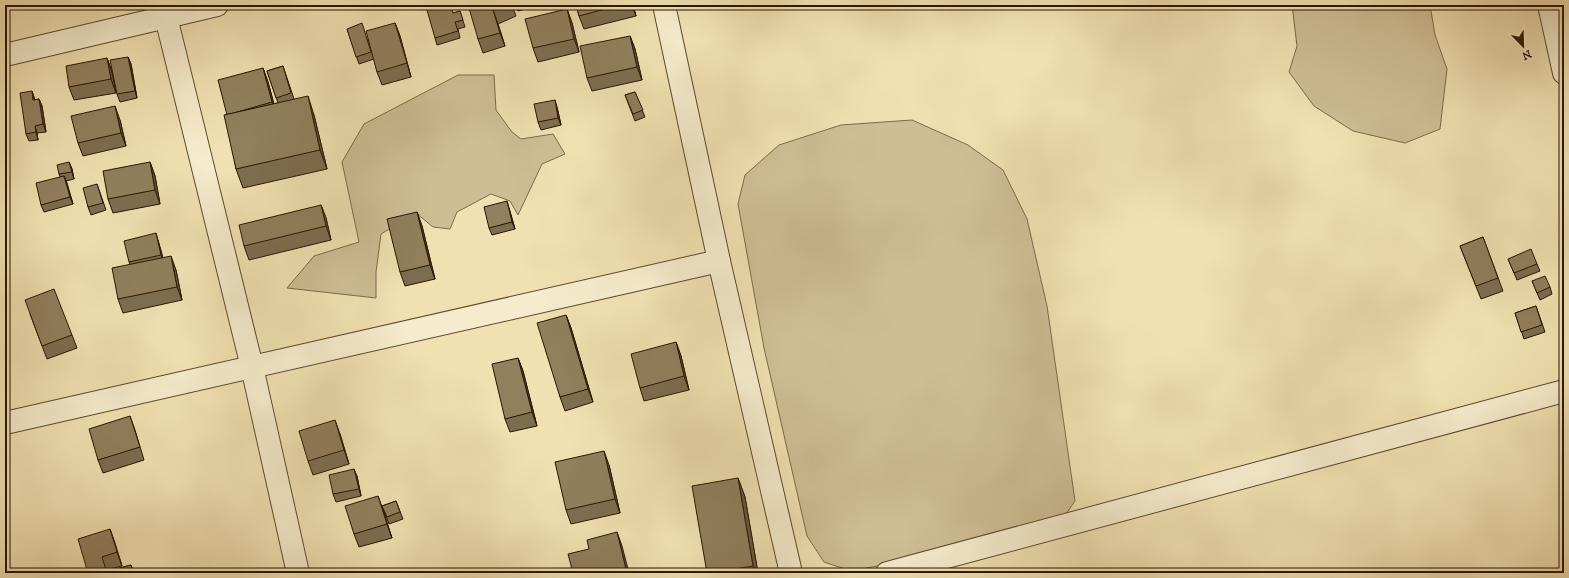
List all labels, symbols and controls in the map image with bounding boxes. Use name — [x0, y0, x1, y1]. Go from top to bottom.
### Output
north arrow — [1503, 26, 1543, 66]
text: N — [1520, 46, 1533, 62]

